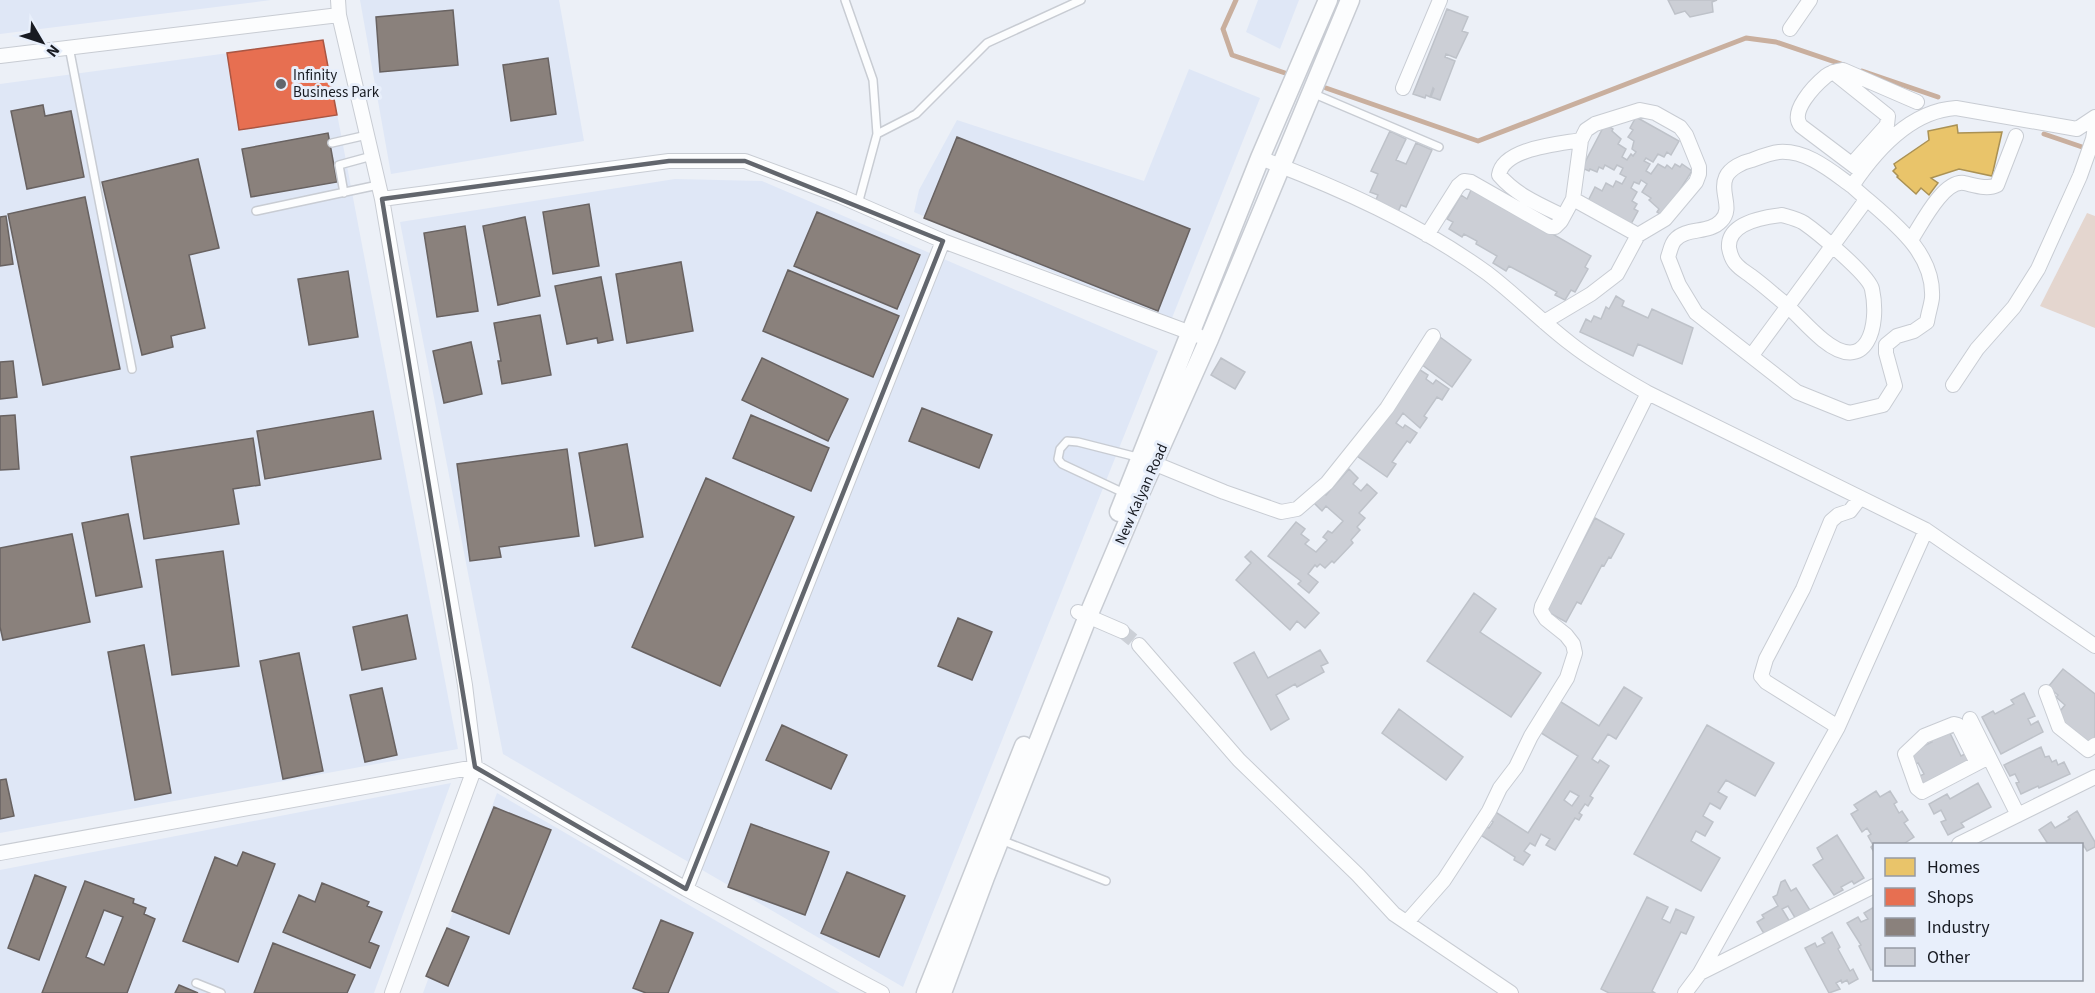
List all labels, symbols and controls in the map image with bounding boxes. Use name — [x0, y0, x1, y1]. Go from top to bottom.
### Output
north arrow — [12, 12, 72, 72]
text: N — [41, 40, 65, 62]
place label: Infinity Business Park — [293, 65, 380, 103]
marker: Infinity Business Park — [274, 77, 288, 91]
street label: New Kalyan Road — [1110, 440, 1173, 548]
legend — [1873, 843, 2083, 981]
text: Homes — [1927, 855, 1980, 880]
text: Shops — [1927, 885, 1974, 910]
text: Industry — [1927, 915, 1990, 940]
text: Other — [1927, 945, 1971, 970]

